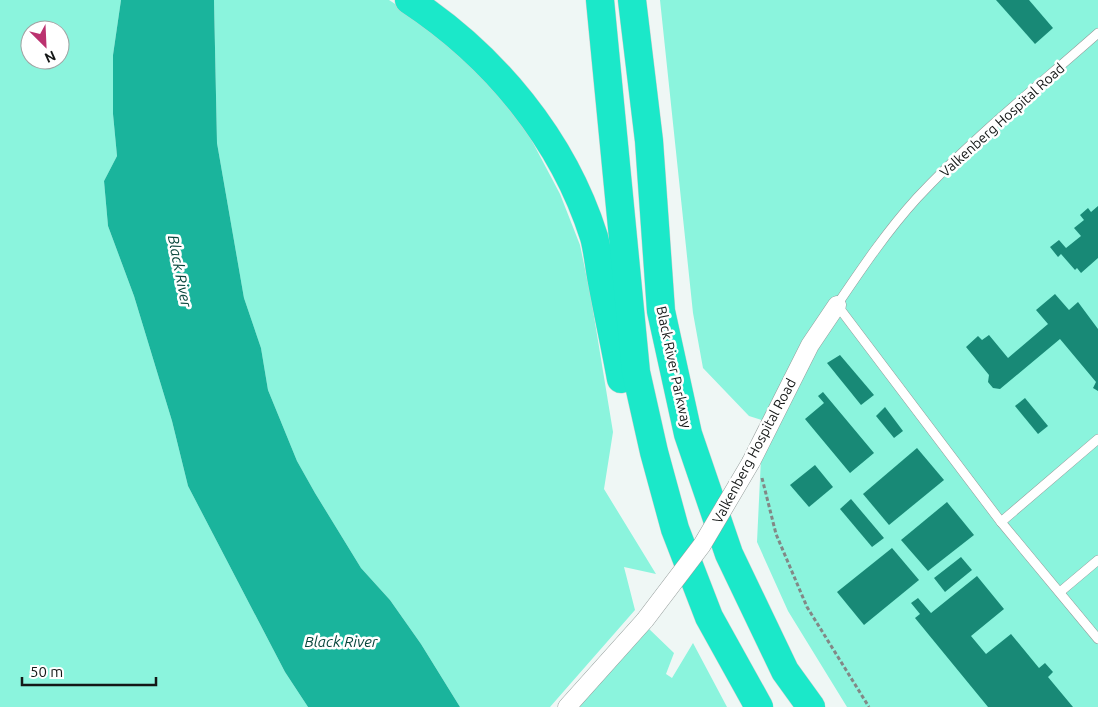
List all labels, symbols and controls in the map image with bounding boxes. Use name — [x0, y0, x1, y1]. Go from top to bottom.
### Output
north arrow — [20, 20, 70, 70]
text: N — [42, 47, 58, 66]
street label: Valkenberg Hospital Road — [936, 60, 1068, 180]
water label: Black River — [165, 234, 196, 310]
street label: Black River Parkway — [653, 305, 695, 430]
street label: Valkenberg Hospital Road — [709, 376, 799, 526]
water label: Black River — [305, 633, 379, 650]
scale bar — [22, 654, 156, 686]
text: 50 m — [30, 663, 63, 680]

